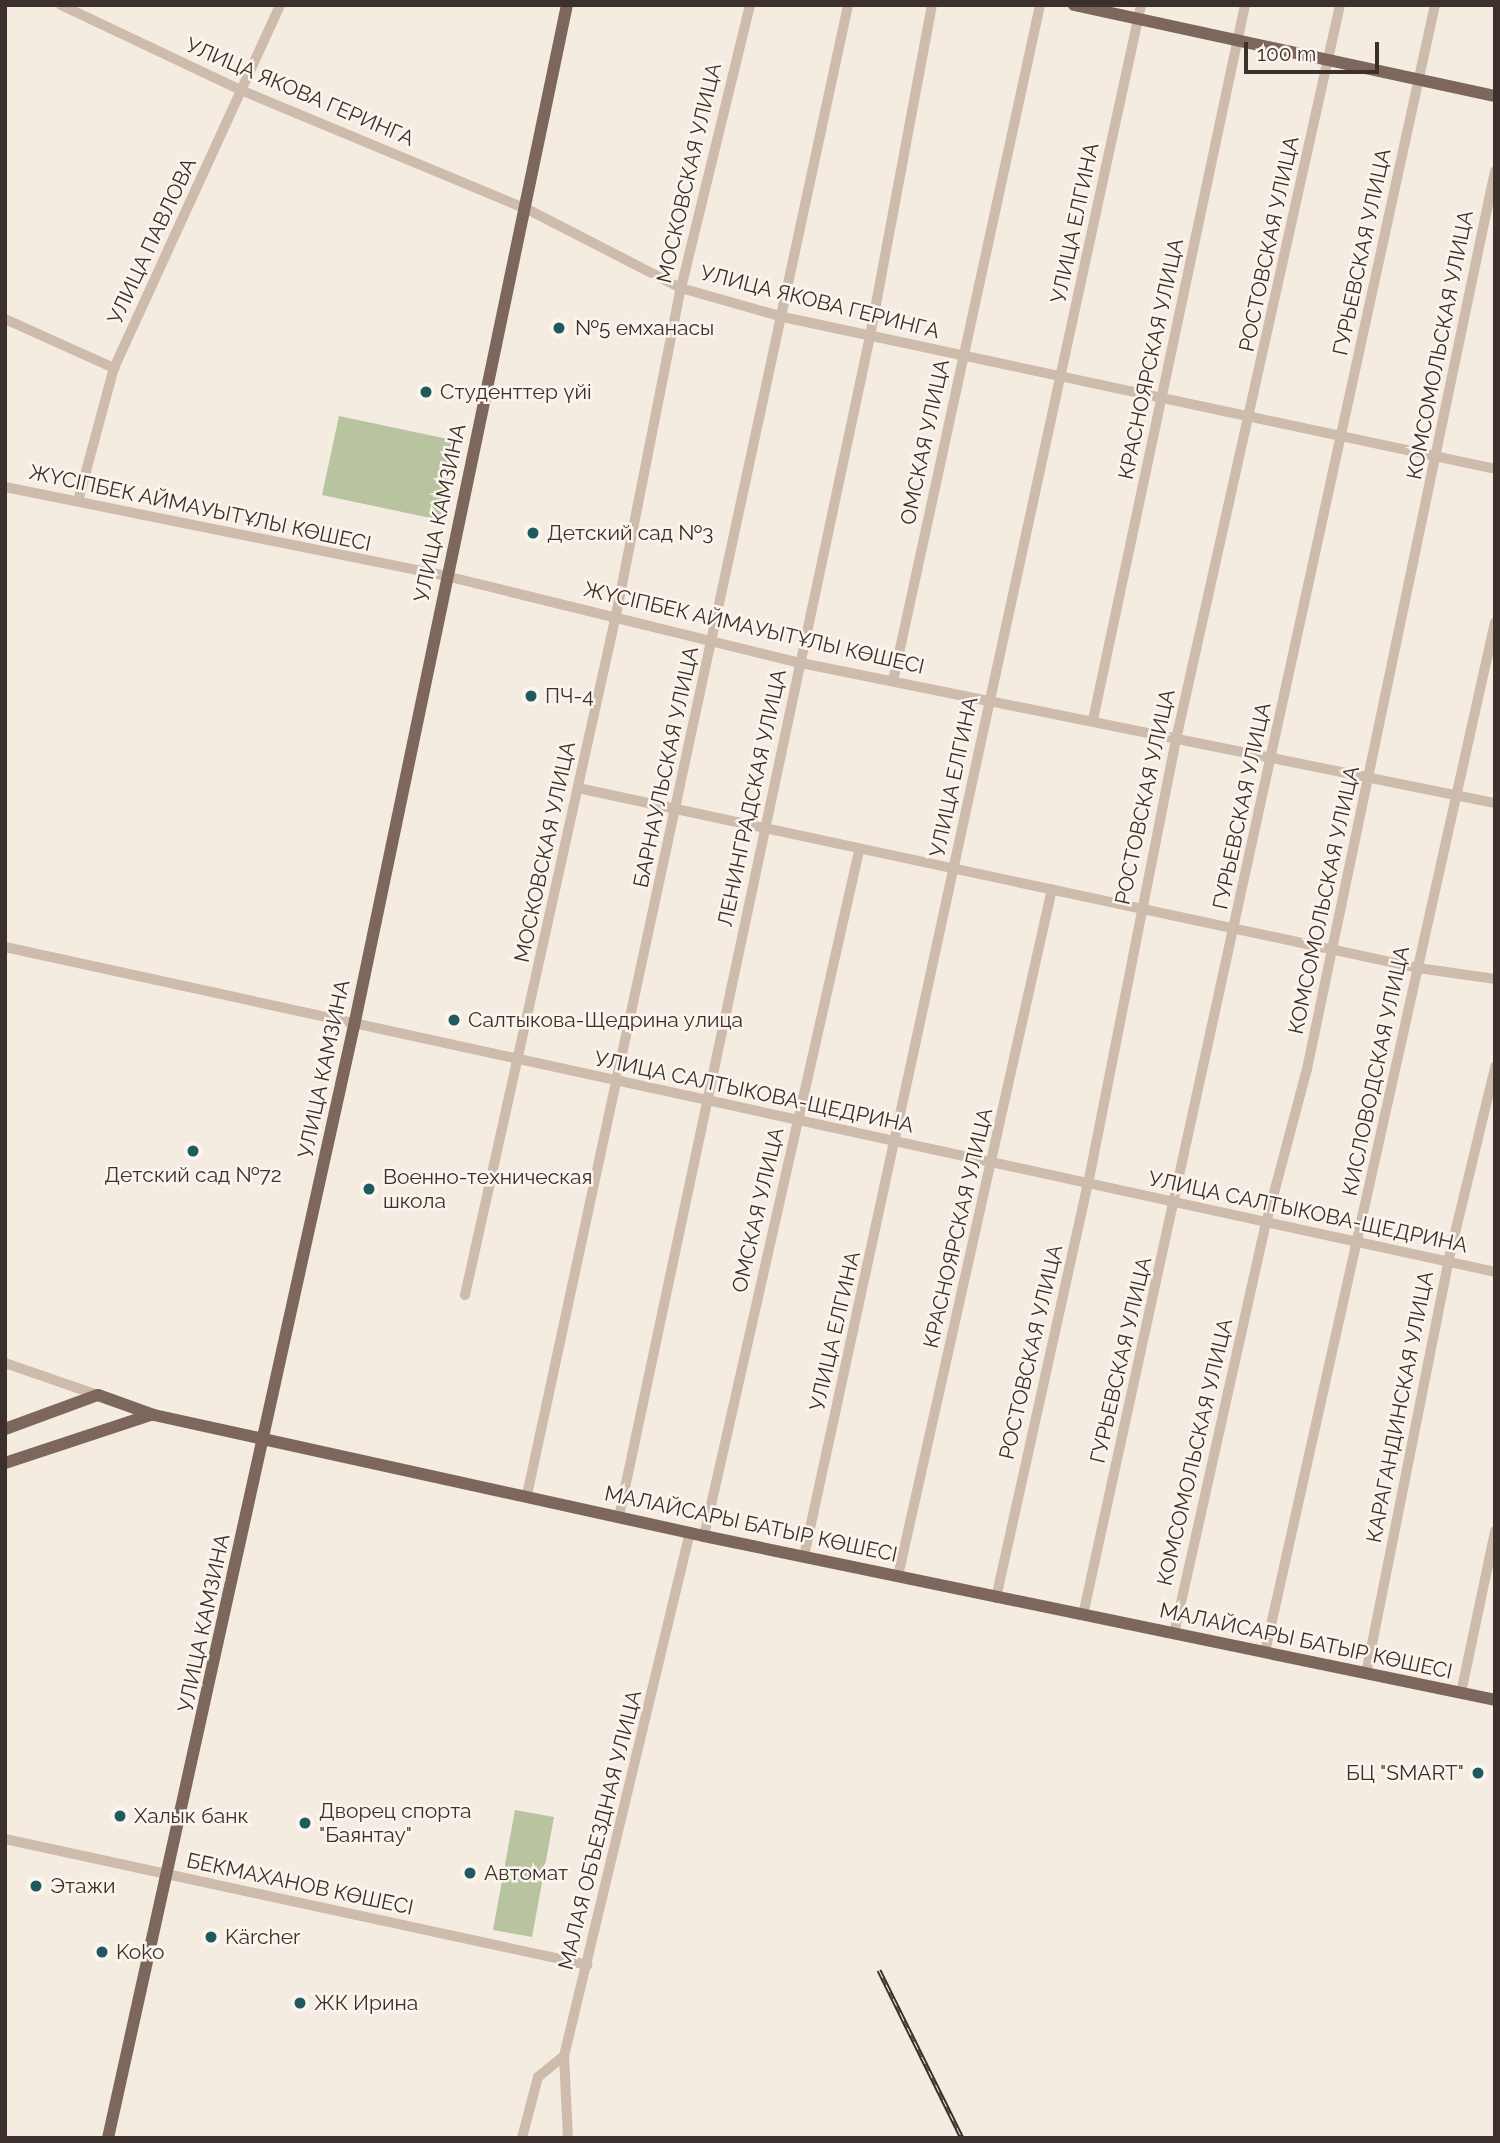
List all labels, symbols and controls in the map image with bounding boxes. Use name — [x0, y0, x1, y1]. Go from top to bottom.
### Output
scale bar — [1248, 28, 1383, 72]
street label: УЛИЦА ЯКОВА ГЕРИНГА — [181, 32, 419, 152]
text: 100 m — [1257, 41, 1316, 66]
street label: МОСКОВСКАЯ УЛИЦА — [651, 60, 727, 286]
street label: РОСТОВСКАЯ УЛИЦА — [1234, 134, 1304, 354]
street label: УЛИЦА ЕЛГИНА — [1046, 140, 1104, 306]
street label: ГУРЬЕВСКАЯ УЛИЦА — [1328, 146, 1396, 358]
street label: УЛИЦА ПАВЛОВА — [102, 154, 202, 328]
street label: КОМСОМОЛЬСКАЯ УЛИЦА — [1402, 208, 1478, 482]
street label: КРАСНОЯРСКАЯ УЛИЦА — [1113, 236, 1189, 482]
street label: УЛИЦА ЯКОВА ГЕРИНГА — [697, 260, 943, 344]
place label: №5 емханасы — [575, 315, 714, 341]
marker: №5 емханасы — [549, 318, 569, 338]
street label: ОМСКАЯ УЛИЦА — [895, 357, 955, 527]
place label: Студенттер үйі — [440, 379, 591, 405]
marker: Студенттер үйі — [418, 384, 434, 400]
street label: УЛИЦА КАМЗИНА — [409, 421, 471, 605]
street label: ЖҮСІПБЕК АЙМАУЫТҰЛЫ КӨШЕСІ — [26, 459, 374, 557]
place label: Детский сад №3 — [547, 520, 713, 546]
marker: Детский сад №3 — [525, 525, 541, 541]
street label: ЖҮСІПБЕК АЙМАУЫТҰЛЫ КӨШЕСІ — [581, 576, 927, 680]
street label: БАРНАУЛЬСКАЯ УЛИЦА — [628, 644, 704, 890]
street label: ЛЕНИНГРАДСКАЯ УЛИЦА — [712, 667, 792, 929]
place label: ПЧ-4 — [545, 683, 594, 709]
street label: РОСТОВСКАЯ УЛИЦА — [1110, 687, 1180, 907]
marker: ПЧ-4 — [523, 688, 539, 704]
street label: УЛИЦА ЕЛГИНА — [925, 694, 983, 860]
street label: ГУРЬЕВСКАЯ УЛИЦА — [1208, 700, 1276, 912]
street label: МОСКОВСКАЯ УЛИЦА — [509, 739, 581, 965]
street label: КОМСОМОЛЬСКАЯ УЛИЦА — [1283, 764, 1365, 1036]
street label: КИСЛОВОДСКАЯ УЛИЦА — [1337, 944, 1415, 1198]
street label: УЛИЦА КАМЗИНА — [293, 977, 355, 1161]
place label: Салтыкова-Щедрина улица — [468, 1007, 744, 1033]
marker: Салтыкова-Щедрина улица — [446, 1012, 462, 1028]
street label: УЛИЦА САЛТЫКОВА-ЩЕДРИНА — [592, 1046, 916, 1138]
street label: КРАСНОЯРСКАЯ УЛИЦА — [918, 1106, 998, 1350]
street label: ОМСКАЯ УЛИЦА — [727, 1125, 789, 1295]
marker: Детский сад №72 — [185, 1143, 201, 1159]
place label: Детский сад №72 — [104, 1162, 282, 1188]
place label: Военно-техническая школа — [383, 1164, 592, 1214]
street label: УЛИЦА САЛТЫКОВА-ЩЕДРИНА — [1146, 1166, 1470, 1258]
marker: Военно-техническая школа — [361, 1181, 377, 1197]
street label: РОСТОВСКАЯ УЛИЦА — [994, 1242, 1068, 1462]
street label: УЛИЦА ЕЛГИНА — [804, 1248, 866, 1414]
street label: ГУРЬЕВСКАЯ УЛИЦА — [1085, 1254, 1157, 1466]
street label: КАРАГАНДИНСКАЯ УЛИЦА — [1361, 1269, 1439, 1545]
street label: КОМСОМОЛЬСКАЯ УЛИЦА — [1152, 1316, 1238, 1588]
street label: МАЛАЙСАРЫ БАТЫР КӨШЕСІ — [602, 1481, 900, 1567]
street label: УЛИЦА КАМЗИНА — [173, 1531, 235, 1715]
street label: МАЛАЙСАРЫ БАТЫР КӨШЕСІ — [1157, 1598, 1455, 1684]
street label: МАЛАЯ ОБЪЕЗДНАЯ УЛИЦА — [553, 1688, 647, 1972]
place label: БЦ "SMART" — [1346, 1760, 1464, 1786]
marker: БЦ "SMART" — [1470, 1765, 1486, 1781]
place label: Дворец спорта "Баянтау" — [319, 1798, 472, 1848]
place label: Халык банк — [134, 1803, 248, 1829]
marker: Халык банк — [112, 1808, 128, 1824]
marker: Дворец спорта "Баянтау" — [297, 1815, 313, 1831]
street label: БЕКМАХАНОВ КӨШЕСІ — [184, 1848, 416, 1920]
place label: Автомат — [484, 1860, 568, 1886]
marker: Автомат — [462, 1865, 478, 1881]
place label: Этажи — [50, 1873, 115, 1899]
marker: Этажи — [28, 1878, 44, 1894]
place label: Kärcher — [225, 1924, 300, 1950]
marker: Kärcher — [203, 1929, 219, 1945]
place label: Koko — [116, 1939, 164, 1965]
marker: Koko — [94, 1944, 110, 1960]
place label: ЖК Ирина — [314, 1990, 418, 2016]
marker: ЖК Ирина — [292, 1995, 308, 2011]

